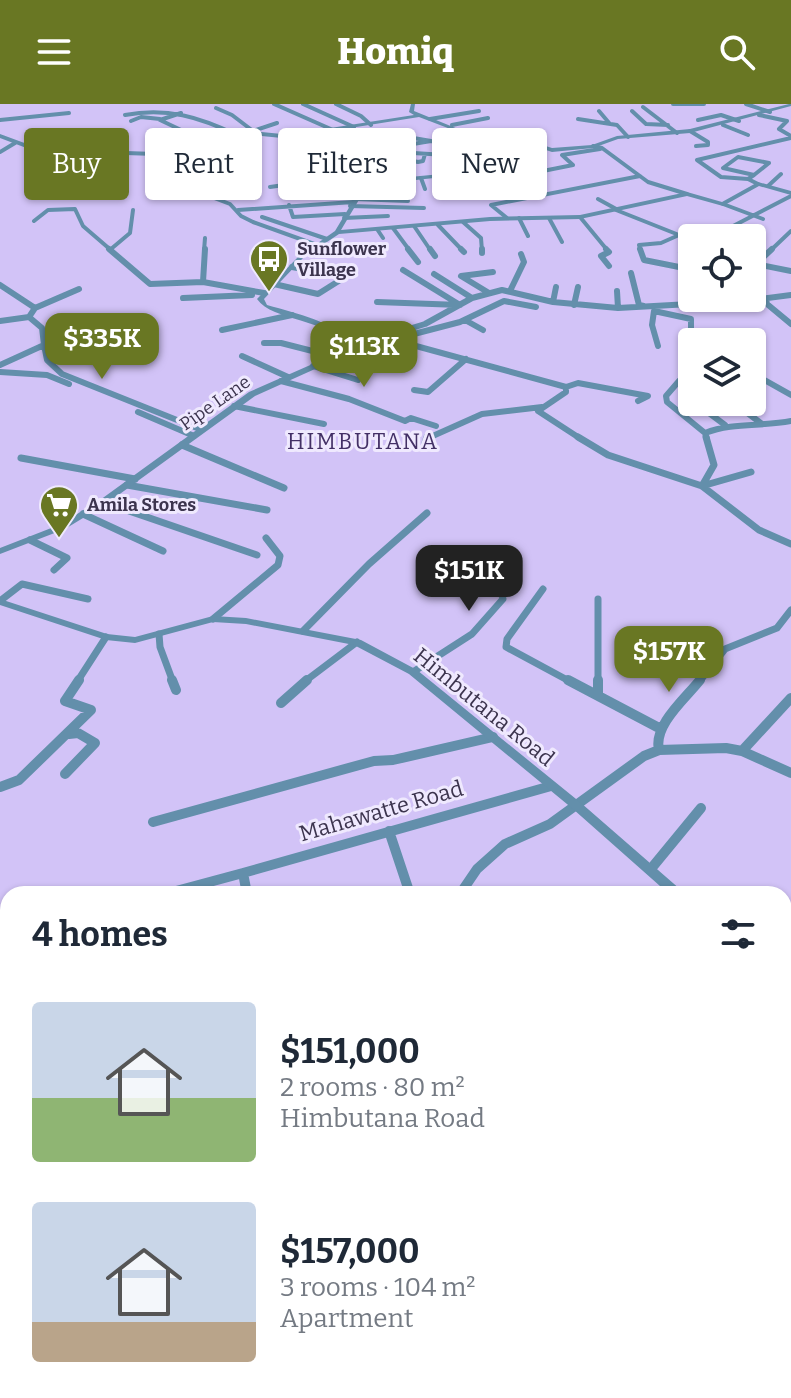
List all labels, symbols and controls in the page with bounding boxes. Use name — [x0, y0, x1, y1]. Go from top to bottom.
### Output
icon: menu — [32, 30, 76, 74]
text: Homiq — [337, 30, 454, 74]
icon: search — [715, 30, 759, 74]
chip: Buy — [24, 128, 129, 200]
chip: Rent — [145, 128, 262, 200]
chip: Filters — [278, 128, 416, 200]
chip: New — [432, 128, 547, 200]
map controls — [678, 224, 766, 416]
button: locate — [678, 224, 766, 312]
bus stop icon: Sunflower Village — [248, 238, 290, 293]
place label: Sunflower Village — [297, 238, 387, 281]
pin: $335K — [46, 313, 158, 381]
pin: $113K — [308, 321, 420, 389]
text: $335K — [63, 323, 141, 354]
button: layers — [678, 328, 766, 416]
text: $113K — [328, 331, 400, 362]
street label: Pipe Lane — [176, 371, 254, 435]
district label: HIMBUTANA — [287, 428, 439, 455]
supermarket icon: Amila Stores — [38, 484, 80, 539]
place label: Amila Stores — [87, 494, 196, 516]
pin: $151K — [413, 545, 525, 613]
text: $151K — [434, 555, 504, 586]
pin: $157K — [613, 626, 725, 694]
text: $157K — [632, 636, 706, 667]
street label: Himbutana Road — [408, 642, 560, 772]
street label: Mahawatte Road — [296, 775, 466, 847]
icon: filters — [716, 912, 760, 956]
text: 4 homes — [32, 914, 168, 955]
text: $151,000 — [280, 1031, 420, 1072]
icon: home — [96, 1034, 192, 1130]
text: 2 rooms · 80 m² — [280, 1072, 465, 1103]
text: Himbutana Road — [280, 1103, 485, 1134]
text: $157,000 — [280, 1231, 420, 1272]
icon: home — [96, 1234, 192, 1330]
text: 3 rooms · 104 m² — [280, 1272, 476, 1303]
text: Apartment — [280, 1303, 413, 1334]

